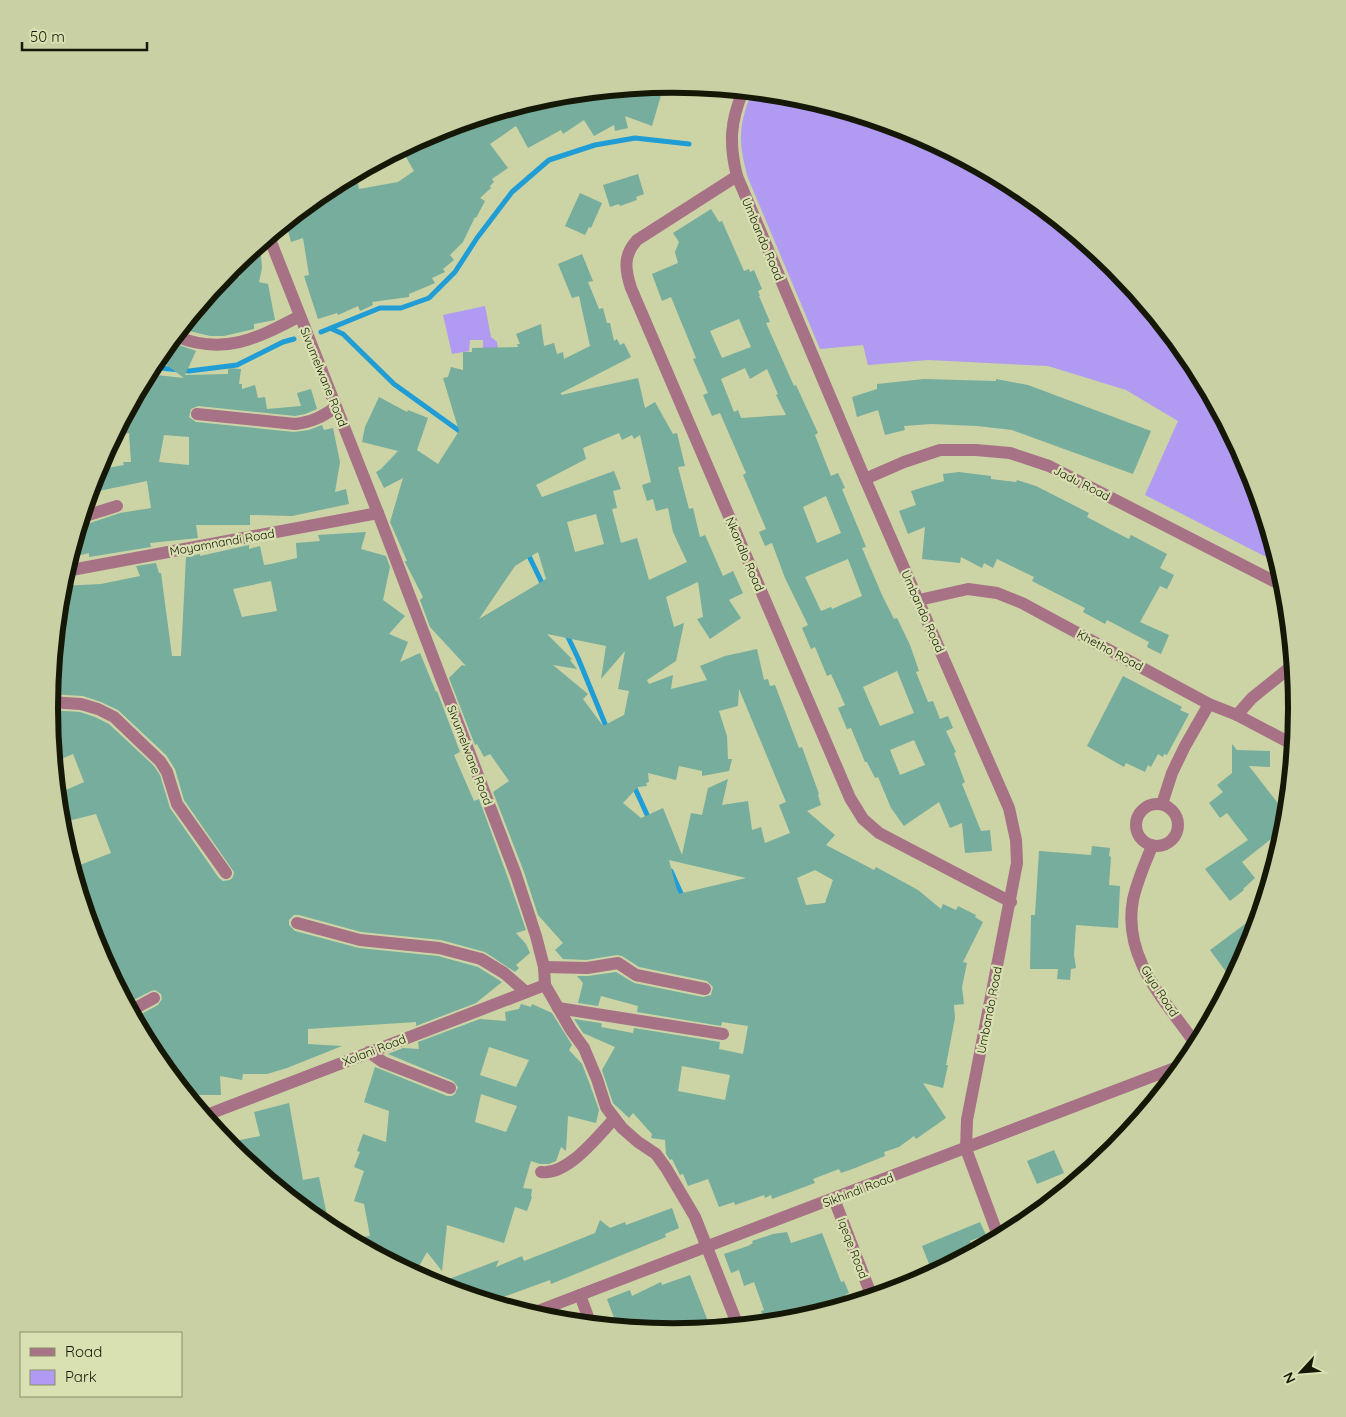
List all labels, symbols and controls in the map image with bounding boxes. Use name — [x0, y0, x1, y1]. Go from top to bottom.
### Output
scale bar — [22, 20, 148, 52]
text: 50 m — [30, 27, 65, 46]
street label: Umbando Road — [739, 195, 787, 283]
street label: Sivumelwane Road — [297, 325, 351, 429]
street label: Jadu Road — [1051, 462, 1113, 504]
street label: Nkondlo Road — [723, 515, 767, 593]
street label: Moyamnandi Road — [168, 525, 276, 559]
street label: Umbando Road — [898, 567, 948, 655]
street label: Khetho Road — [1074, 626, 1146, 674]
street label: Sivumelwane Road — [444, 703, 496, 807]
street label: Giya Road — [1138, 963, 1182, 1019]
street label: Umbando Road — [973, 965, 1005, 1055]
street label: Xolani Road — [340, 1031, 408, 1069]
street label: Sikhindi Road — [820, 1170, 896, 1210]
street label: Iqeqe Road — [835, 1215, 871, 1281]
legend — [20, 1332, 182, 1397]
text: Road — [65, 1342, 102, 1361]
north arrow — [1276, 1347, 1326, 1397]
text: Park — [65, 1367, 97, 1386]
text: N — [1279, 1369, 1300, 1386]

